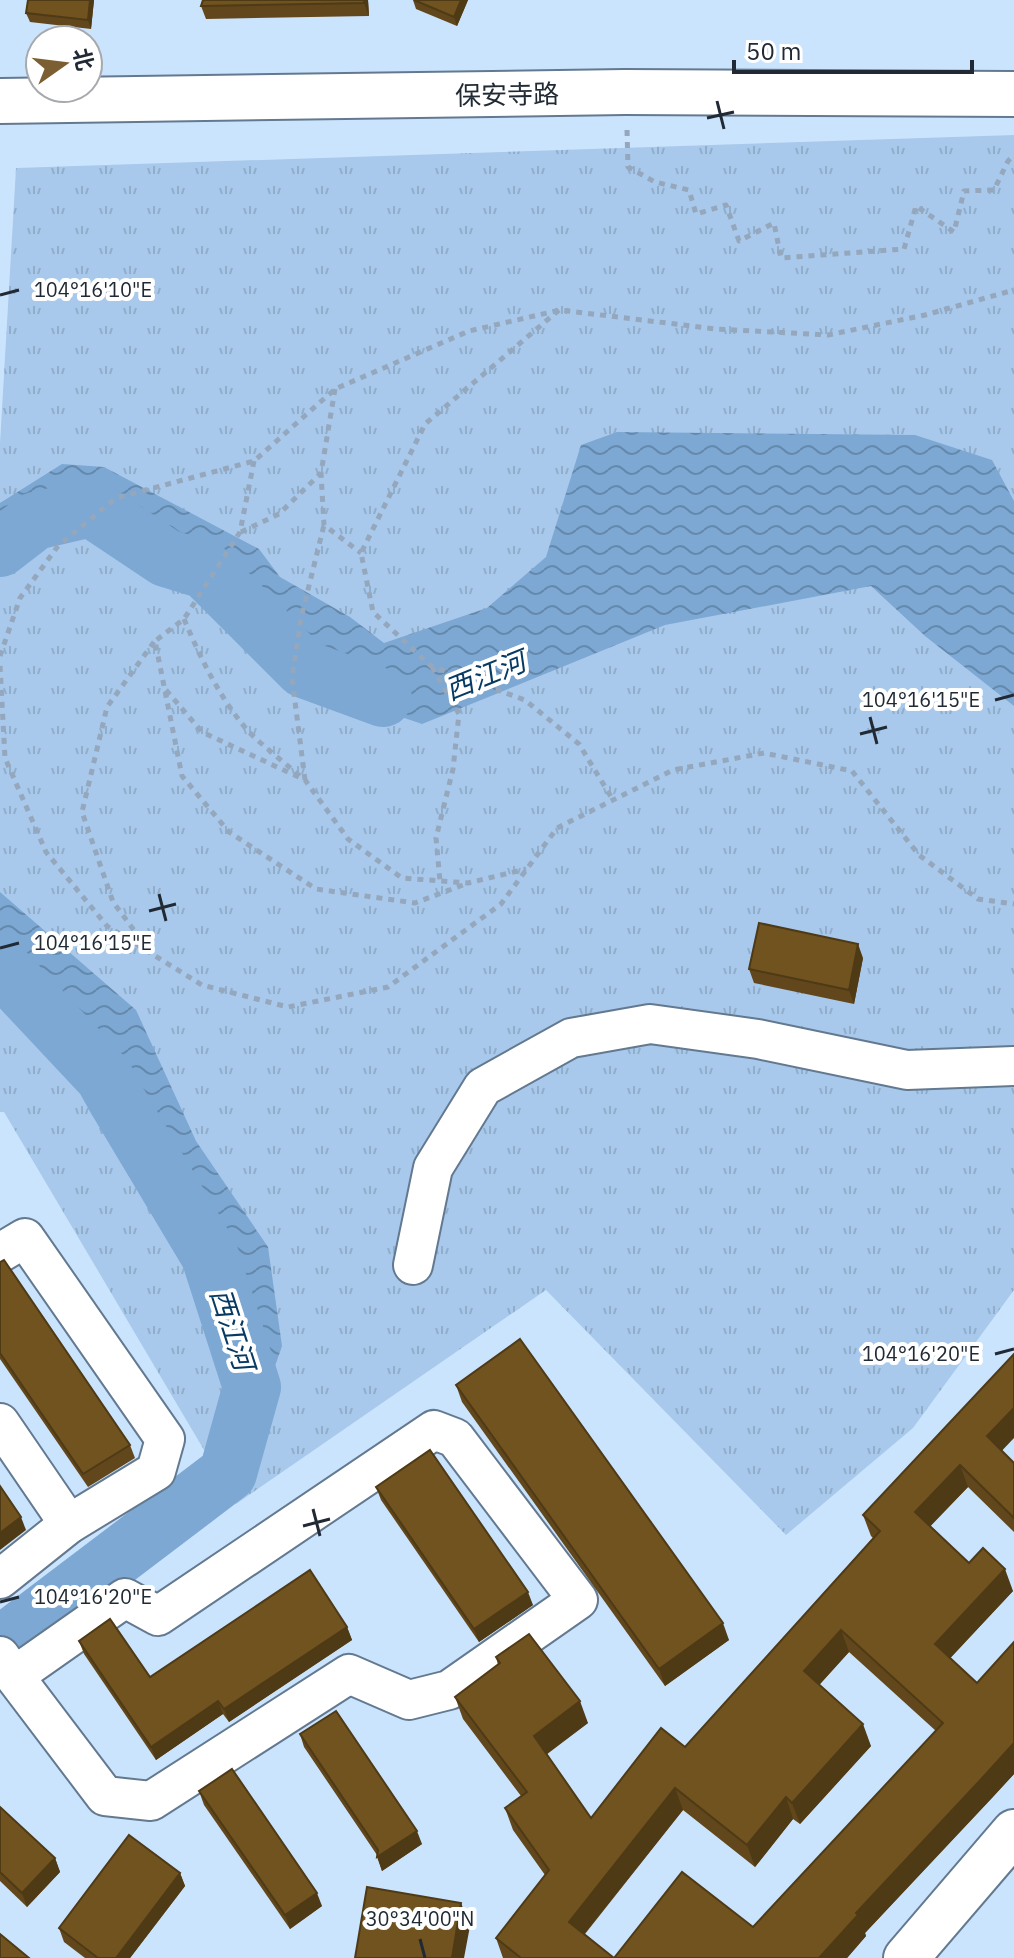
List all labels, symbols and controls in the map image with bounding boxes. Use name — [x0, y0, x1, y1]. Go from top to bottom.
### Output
north arrow — [24, 24, 104, 104]
scale bar — [734, 24, 972, 74]
text: 50 m — [746, 35, 801, 67]
text: 北 — [67, 45, 101, 73]
street label: 保安寺路 — [455, 76, 559, 112]
text: 104°16'10"E — [34, 276, 152, 303]
water label: 西江河 — [439, 640, 536, 708]
text: 104°16'15"E — [862, 686, 980, 713]
text: 104°16'15"E — [34, 929, 152, 956]
water label: 西江河 — [202, 1283, 265, 1379]
text: 104°16'20"E — [862, 1340, 980, 1367]
text: 104°16'20"E — [34, 1583, 152, 1610]
text: 30°34'00"N — [366, 1905, 474, 1932]

